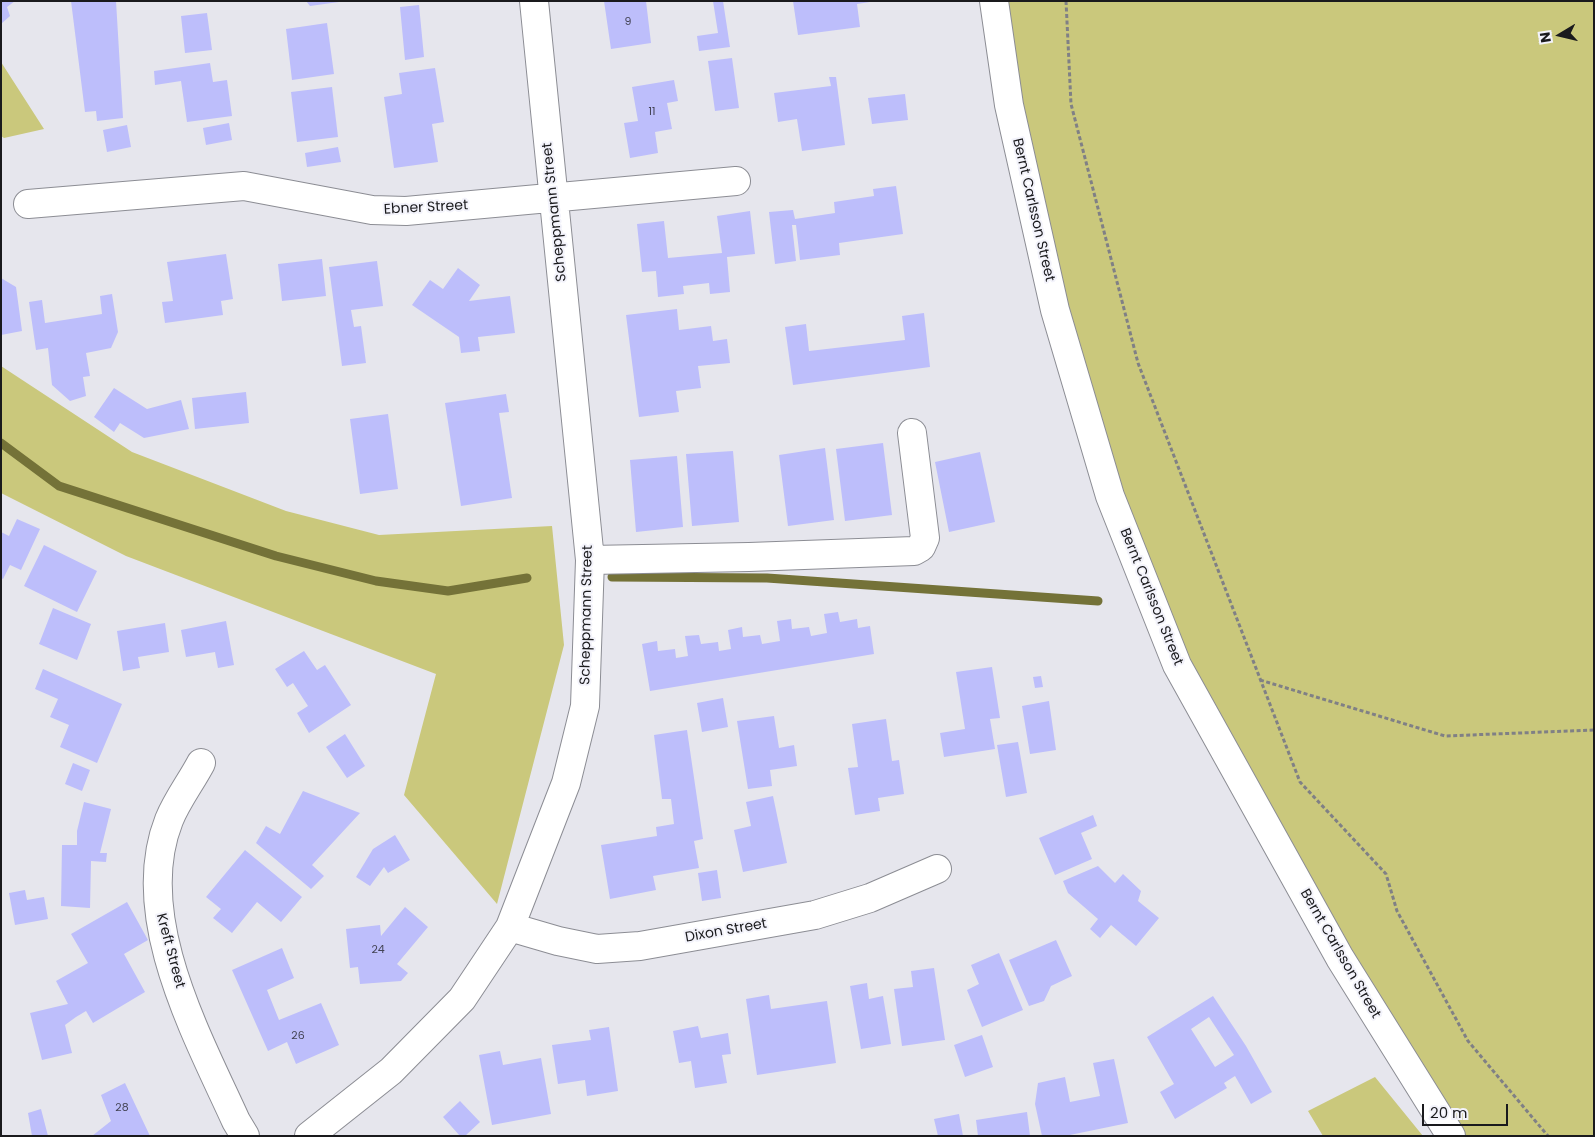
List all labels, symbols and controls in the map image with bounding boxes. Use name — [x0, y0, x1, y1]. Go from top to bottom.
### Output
north arrow — [1535, 10, 1585, 60]
house number: 9 — [625, 15, 631, 29]
text: N — [1534, 31, 1556, 44]
house number: 11 — [648, 105, 656, 119]
street label: Bernt Carlsson Street — [1008, 137, 1058, 283]
street label: Scheppmann Street — [539, 142, 571, 282]
street label: Ebner Street — [383, 197, 469, 219]
street label: Bernt Carlsson Street — [1116, 526, 1186, 668]
street label: Scheppmann Street — [577, 545, 597, 685]
street label: Bernt Carlsson Street — [1296, 886, 1384, 1022]
street label: Kreft Street — [152, 912, 188, 990]
street label: Dixon Street — [684, 916, 768, 946]
house number: 24 — [371, 943, 385, 957]
house number: 26 — [291, 1029, 305, 1043]
scale bar — [1425, 1094, 1511, 1126]
house number: 28 — [115, 1101, 129, 1115]
text: 20 m — [1430, 1102, 1468, 1123]

